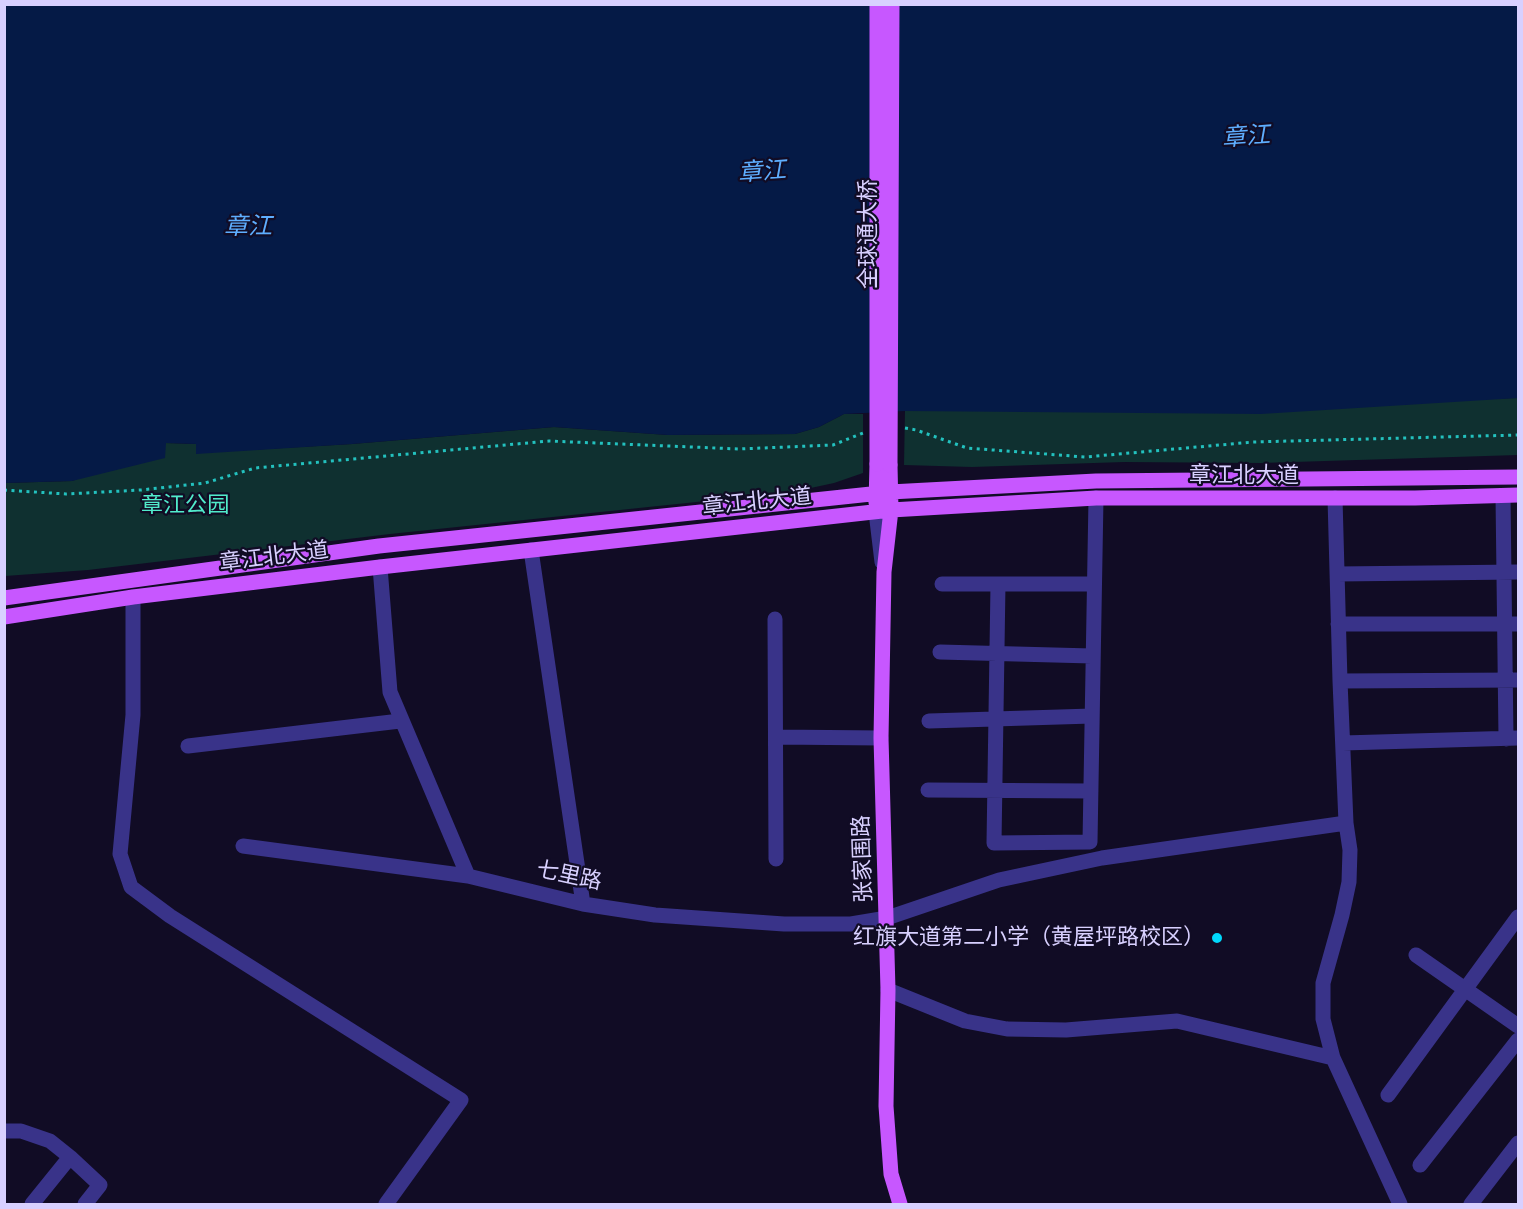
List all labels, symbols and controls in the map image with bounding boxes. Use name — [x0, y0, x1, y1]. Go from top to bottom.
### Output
water label: 章江 — [1221, 121, 1271, 153]
water label: 章江 — [737, 156, 787, 188]
street label: 全球通大桥 — [856, 179, 882, 289]
water label: 章江 — [224, 213, 272, 241]
street label: 章江北大道 — [1189, 463, 1299, 489]
street label: 章江北大道 — [701, 483, 813, 521]
park label: 章江公园 — [141, 493, 229, 519]
street label: 章江北大道 — [218, 537, 330, 577]
street label: 张家围路 — [848, 815, 878, 903]
street label: 七里路 — [534, 856, 604, 896]
place label: 红旗大道第二小学（黄屋坪路校区） — [853, 925, 1205, 951]
marker: 红旗大道第二小学（黄屋坪路校区） — [1210, 931, 1224, 945]

